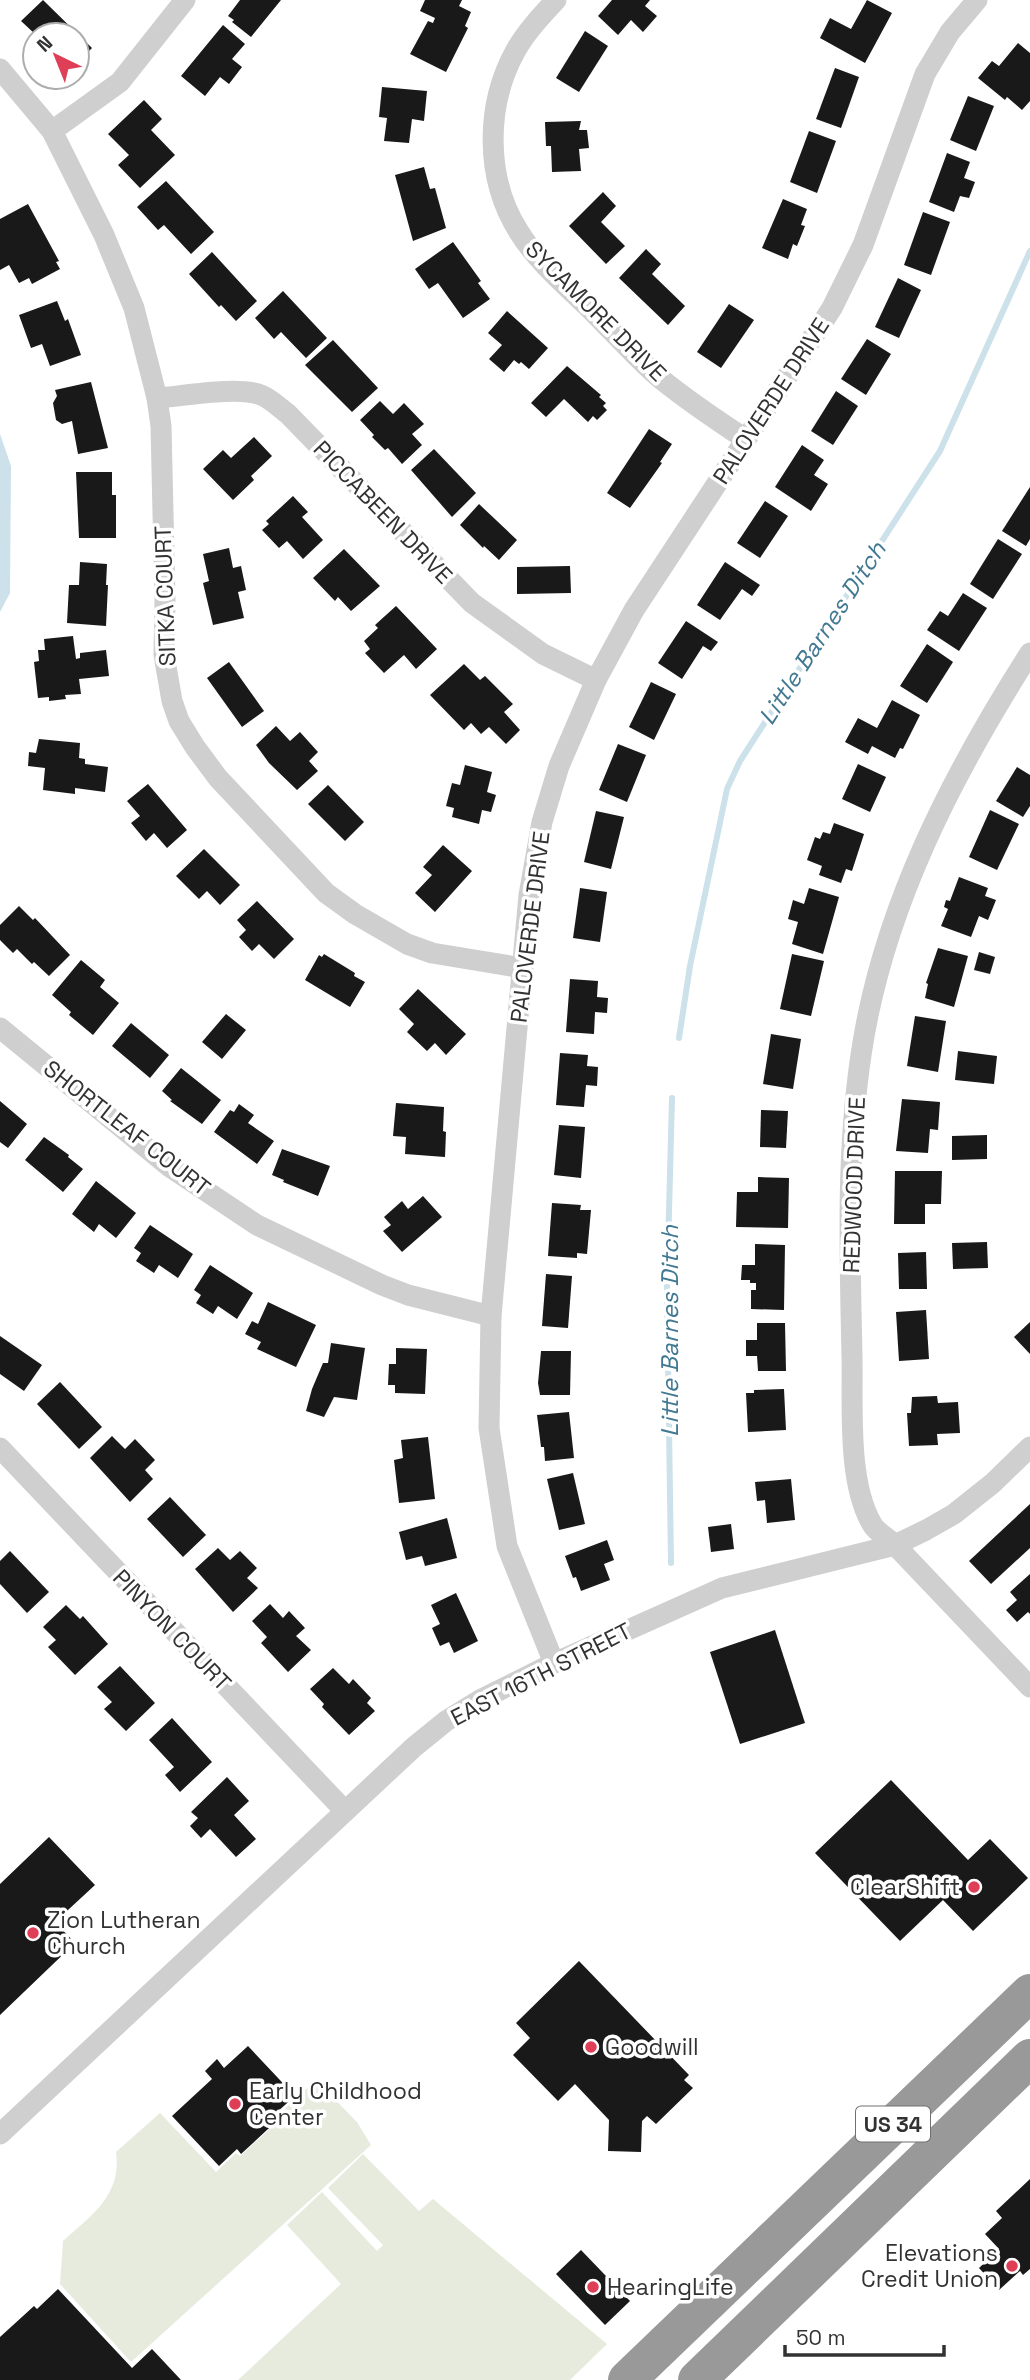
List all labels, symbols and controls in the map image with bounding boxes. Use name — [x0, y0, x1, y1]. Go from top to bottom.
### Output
north arrow — [21, 21, 91, 91]
text: N — [32, 30, 58, 57]
street label: SYCAMORE DRIVE — [519, 234, 673, 388]
street label: PALOVERDE DRIVE — [706, 312, 836, 490]
street label: PICCABEEN DRIVE — [307, 434, 459, 590]
street label: SITKA COURT — [148, 525, 182, 667]
water label: Little Barnes Ditch — [751, 535, 893, 730]
street label: PALOVERDE DRIVE — [503, 830, 557, 1024]
street label: SHORTLEAF COURT — [37, 1053, 217, 1203]
street label: REDWOOD DRIVE — [836, 1096, 872, 1274]
water label: Little Barnes Ditch — [654, 1224, 685, 1437]
street label: PINYON COURT — [106, 1563, 238, 1697]
street label: EAST 16TH STREET — [446, 1616, 636, 1732]
place label: ClearShift — [850, 1872, 960, 1902]
marker: ClearShift — [966, 1879, 982, 1895]
place label: Zion Lutheran Church — [47, 1905, 201, 1961]
marker: Zion Lutheran Church — [25, 1925, 41, 1941]
place label: Goodwill — [605, 2032, 699, 2062]
marker: Goodwill — [583, 2039, 599, 2055]
place label: Early Childhood Center — [249, 2076, 422, 2132]
marker: Early Childhood Center — [227, 2096, 243, 2112]
road number: US 34 — [856, 2106, 930, 2142]
place label: Elevations Credit Union — [861, 2238, 998, 2294]
marker: Elevations Credit Union — [1004, 2258, 1020, 2274]
place label: HearingLife — [607, 2272, 734, 2302]
marker: HearingLife — [585, 2279, 601, 2295]
scale bar — [785, 2314, 944, 2358]
text: 50 m — [796, 2324, 846, 2351]

